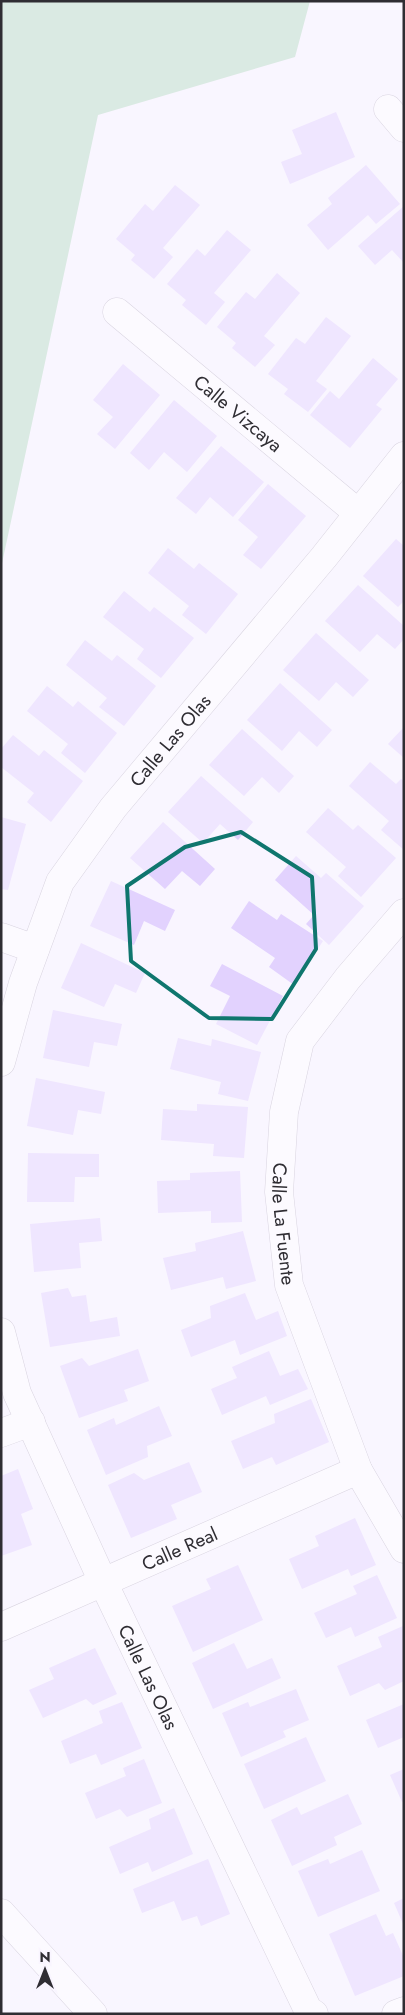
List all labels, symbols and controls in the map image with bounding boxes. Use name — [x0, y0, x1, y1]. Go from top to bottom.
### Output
street label: Calle Vizcaya — [188, 369, 288, 459]
street label: Calle Las Olas — [123, 688, 217, 793]
street label: Calle La Fuente — [265, 1162, 302, 1287]
street label: Calle Real — [137, 1520, 222, 1577]
street label: Calle Las Olas — [111, 1620, 185, 1735]
north arrow — [20, 1945, 70, 1995]
text: N — [39, 1947, 51, 1967]

